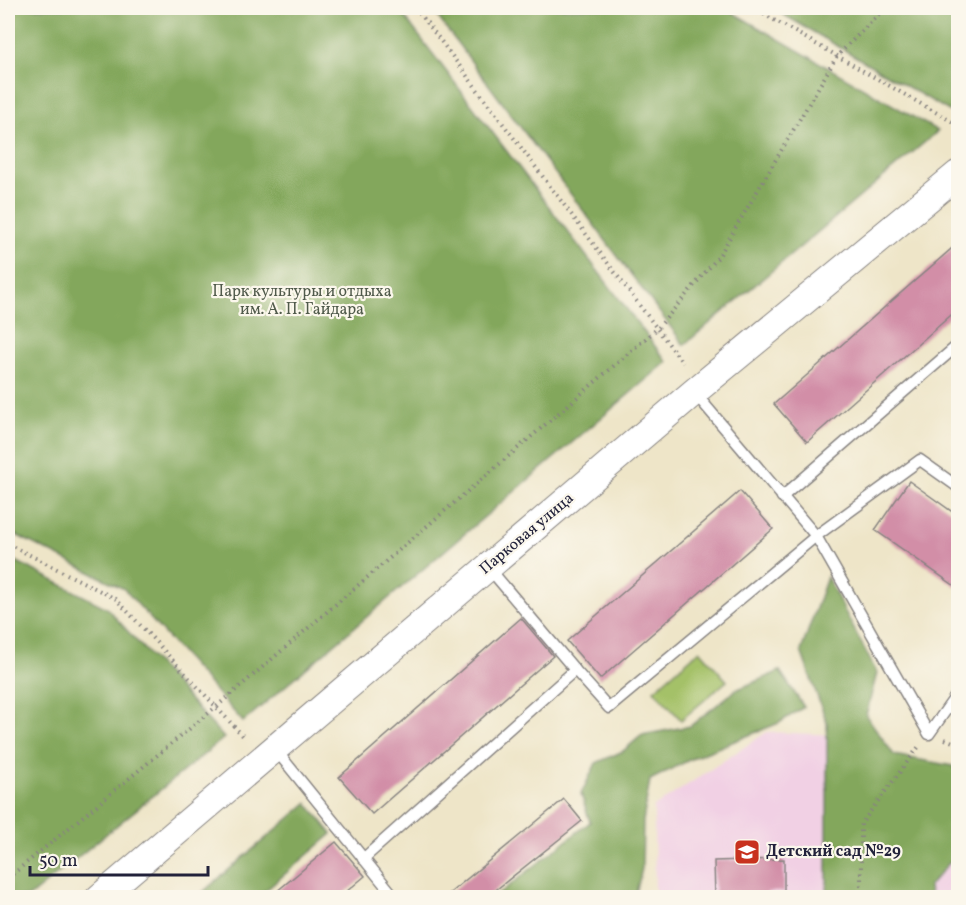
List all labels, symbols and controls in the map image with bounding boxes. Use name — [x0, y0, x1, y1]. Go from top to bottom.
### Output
park label: Парк культуры и отдыха им. А. П. Гайдара — [212, 281, 392, 321]
street label: Парковая улица — [475, 488, 579, 580]
school or university icon: Детский сад №29 — [732, 837, 762, 867]
scale bar — [30, 839, 208, 877]
place label: Детский сад №29 — [766, 841, 901, 863]
text: 50 m — [39, 849, 78, 874]

